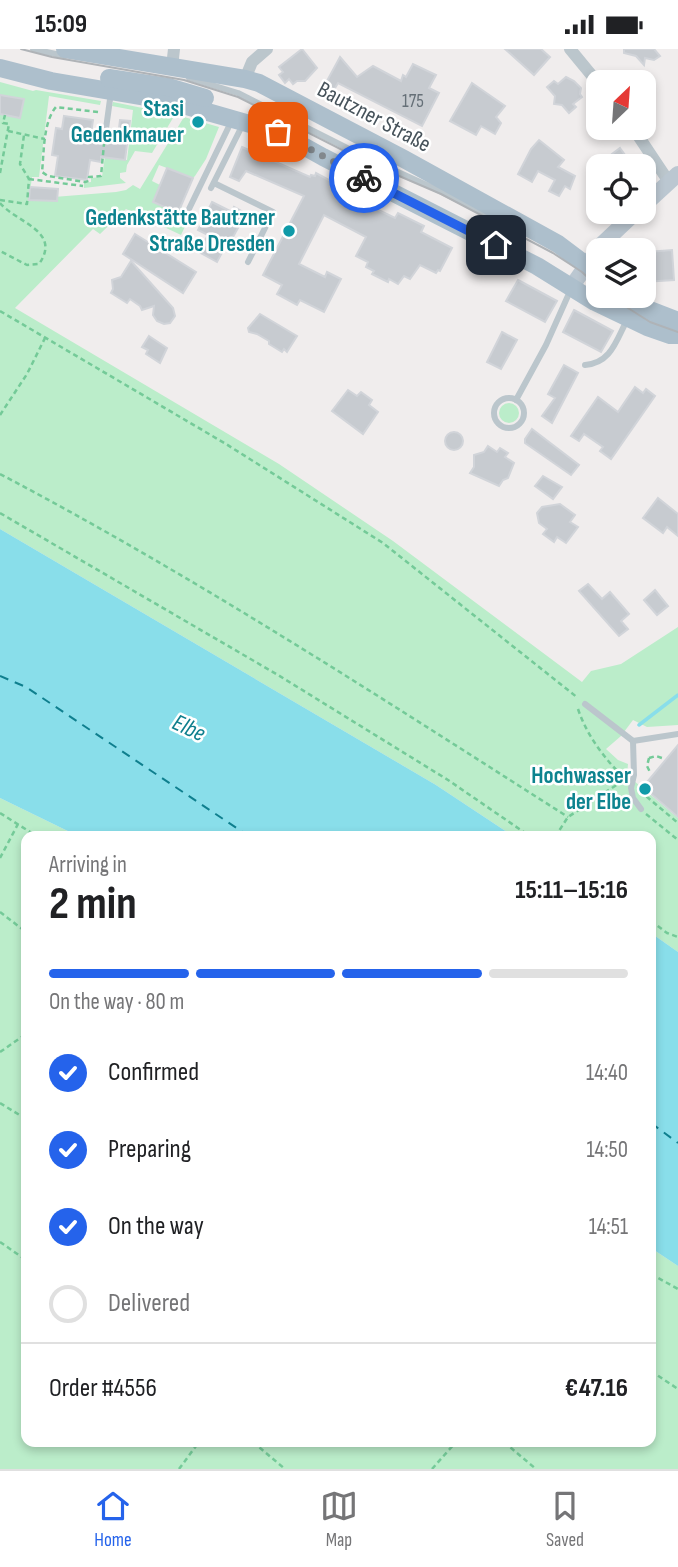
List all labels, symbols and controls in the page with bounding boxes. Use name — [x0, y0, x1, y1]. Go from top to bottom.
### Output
text: 15:09 — [35, 9, 87, 40]
north arrow — [586, 70, 656, 140]
map controls — [586, 70, 656, 308]
street label: Bautzner Straße — [312, 75, 436, 159]
house number: 175 — [402, 90, 424, 113]
place label: Stasi Gedenkmauer — [71, 95, 184, 149]
pin — [248, 102, 308, 162]
icon: bag — [259, 113, 297, 151]
marker: Stasi Gedenkmauer — [190, 114, 206, 130]
courier — [329, 143, 399, 213]
button: locate — [586, 154, 656, 224]
icon: bike — [345, 159, 383, 197]
place label: Gedenkstätte Bautzner Straße Dresden — [85, 204, 275, 258]
pin — [466, 215, 526, 275]
marker: Gedenkstätte Bautzner Straße Dresden — [281, 223, 297, 239]
icon: home — [477, 226, 515, 264]
button: layers — [586, 238, 656, 308]
water label: Elbe — [168, 708, 210, 748]
place label: Hochwasser der Elbe — [531, 762, 631, 816]
marker: Hochwasser der Elbe — [637, 781, 653, 797]
text: Arriving in — [49, 851, 127, 879]
text: 15:11–15:16 — [515, 875, 628, 906]
text: 2 min — [49, 877, 137, 932]
text: On the way · 80 m — [49, 988, 184, 1016]
icon: check — [49, 1054, 87, 1092]
text: Confirmed — [108, 1057, 199, 1088]
text: 14:40 — [586, 1059, 628, 1087]
icon: check — [49, 1131, 87, 1169]
text: Preparing — [108, 1134, 191, 1165]
text: 14:50 — [587, 1136, 628, 1164]
icon: check — [49, 1208, 87, 1246]
text: On the way — [108, 1211, 204, 1242]
text: 14:51 — [589, 1213, 628, 1241]
text: Delivered — [108, 1288, 190, 1319]
text: Order #4556 — [49, 1373, 157, 1404]
text: €47.16 — [565, 1373, 628, 1404]
tab: Home — [94, 1487, 132, 1552]
tab: Map — [320, 1487, 358, 1552]
tab: Saved — [546, 1487, 584, 1552]

